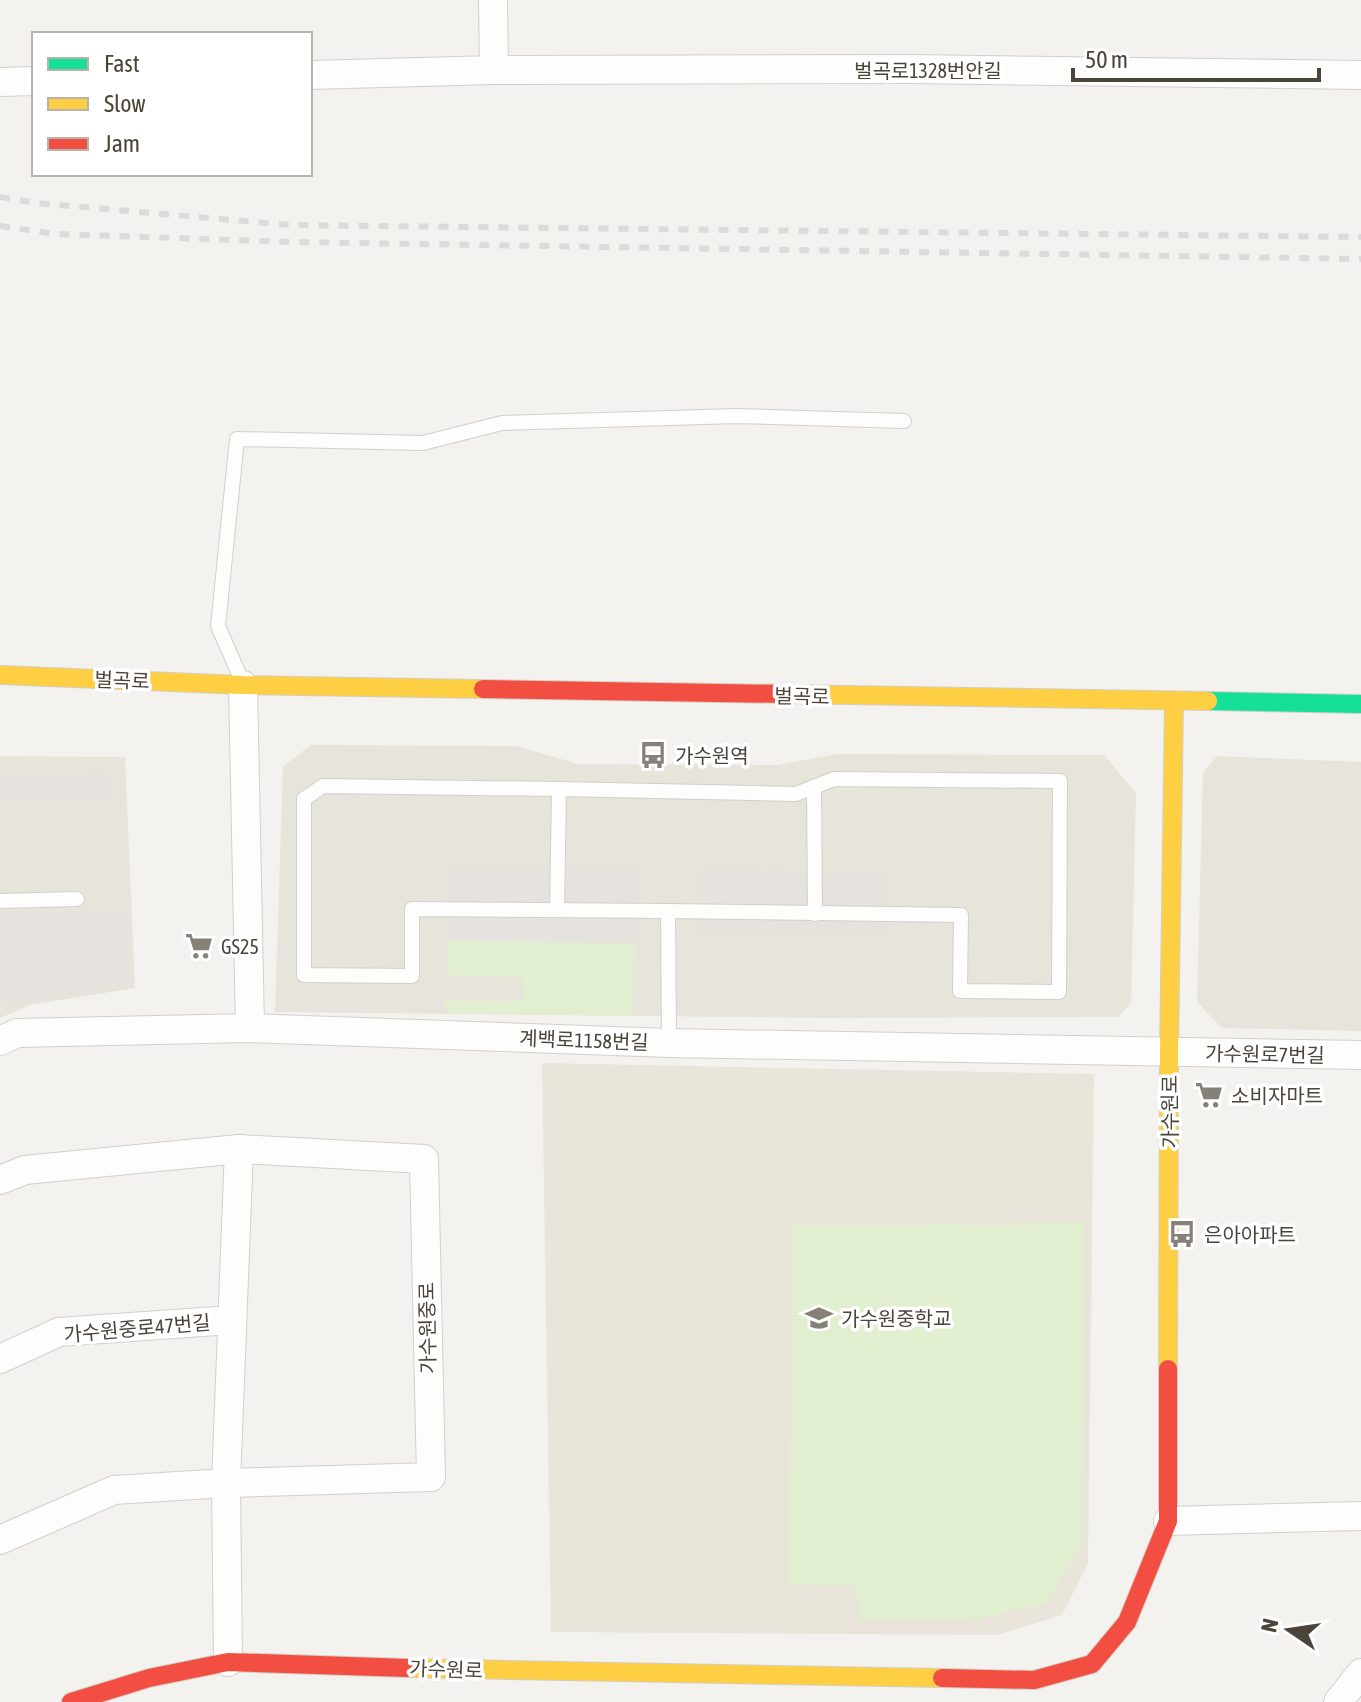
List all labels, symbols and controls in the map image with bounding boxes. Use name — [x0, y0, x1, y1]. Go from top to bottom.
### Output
legend — [32, 32, 312, 176]
scale bar — [1073, 32, 1319, 82]
text: 50 m — [1085, 46, 1128, 73]
text: Fast — [104, 50, 140, 77]
street label: 벌곡로1328번안길 — [854, 59, 1002, 82]
text: Slow — [104, 90, 146, 117]
text: Jam — [104, 130, 140, 157]
street label: 벌곡로 — [94, 668, 150, 692]
street label: 벌곡로 — [774, 684, 830, 708]
bus stop icon: 가수원역 — [638, 740, 668, 770]
place label: 가수원역 — [675, 744, 749, 767]
supermarket icon: GS25 — [184, 931, 214, 961]
place label: GS25 — [221, 935, 259, 958]
street label: 계백로1158번길 — [519, 1026, 649, 1054]
street label: 가수원로7번길 — [1205, 1041, 1325, 1067]
street label: 가수원로 — [1158, 1075, 1181, 1149]
supermarket icon: 소비자마트 — [1194, 1080, 1224, 1110]
place label: 소비자마트 — [1231, 1084, 1323, 1107]
bus stop icon: 은아아파트 — [1167, 1219, 1197, 1249]
place label: 은아아파트 — [1204, 1223, 1296, 1246]
street label: 가수원중로 — [415, 1282, 439, 1374]
school or university icon: 가수원중학교 — [804, 1303, 834, 1333]
place label: 가수원중학교 — [841, 1307, 951, 1330]
street label: 가수원중로47번길 — [62, 1310, 212, 1346]
north arrow — [1249, 1590, 1329, 1670]
text: N — [1255, 1616, 1284, 1635]
street label: 가수원로 — [409, 1656, 483, 1682]

